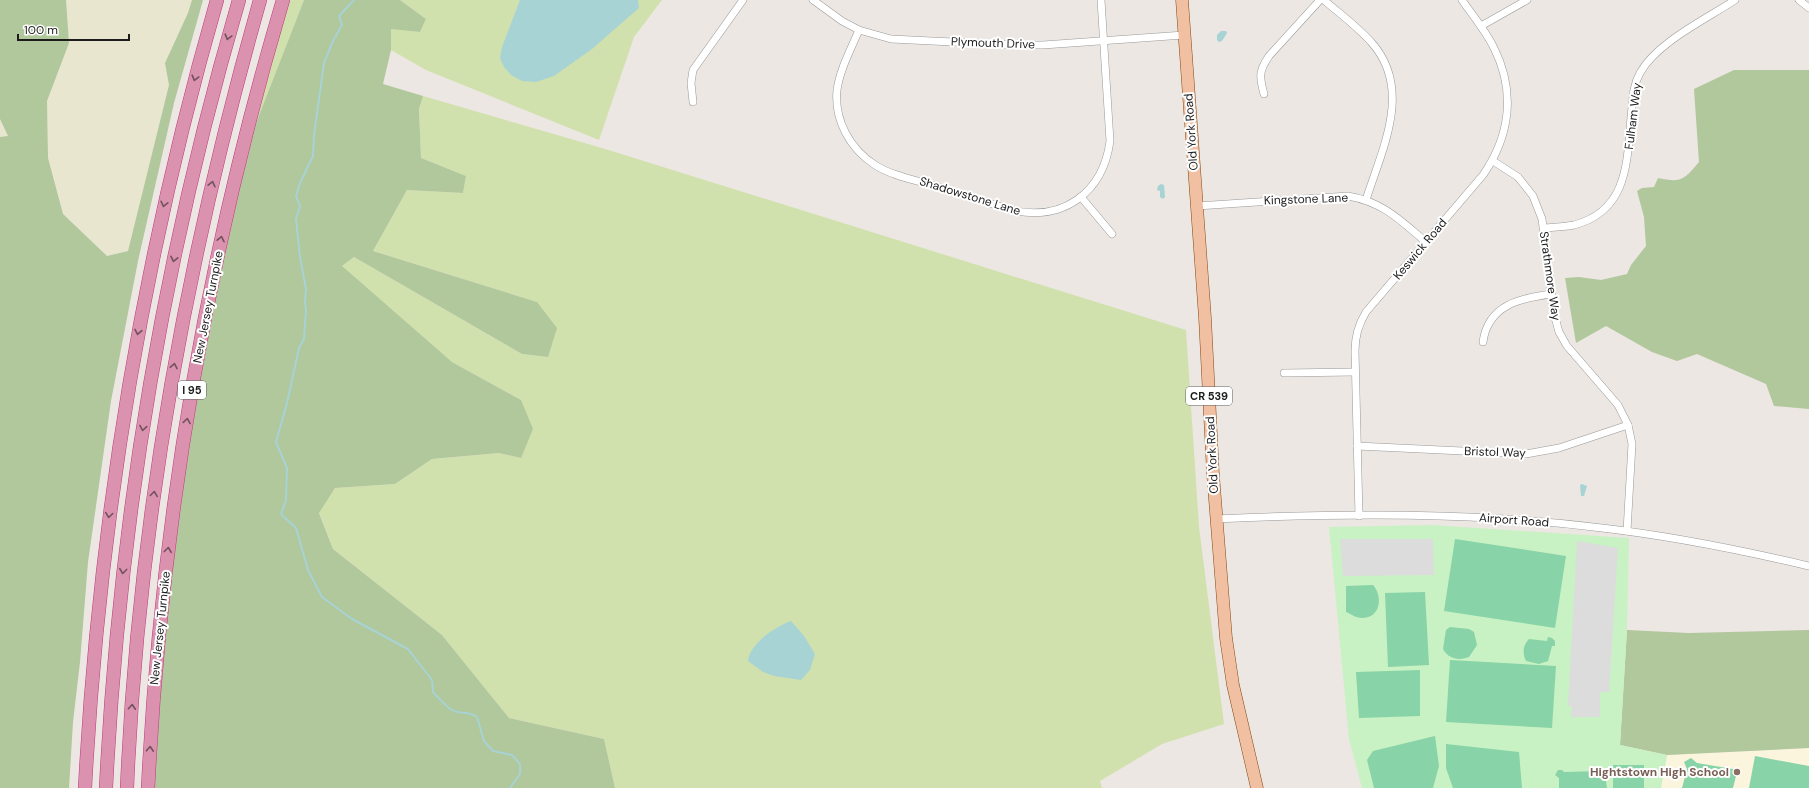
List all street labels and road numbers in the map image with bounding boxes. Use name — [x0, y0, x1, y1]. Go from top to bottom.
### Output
street label: Plymouth Drive — [951, 34, 1036, 52]
street label: Fulham Way — [1621, 81, 1645, 150]
street label: Old York Road — [1180, 93, 1202, 171]
street label: Shadowstone Lane — [918, 173, 1023, 219]
street label: Kingstone Lane — [1264, 190, 1349, 208]
street label: Keswick Road — [1390, 215, 1450, 283]
street label: Strathmore Way — [1536, 230, 1564, 322]
street label: New Jersey Turnpike — [189, 249, 227, 365]
road number: I 95 — [178, 381, 206, 399]
road number: CR 539 — [1186, 387, 1232, 405]
street label: Old York Road — [1202, 416, 1222, 494]
street label: Bristol Way — [1464, 443, 1527, 461]
street label: Airport Road — [1478, 510, 1550, 530]
street label: New Jersey Turnpike — [146, 570, 174, 686]

